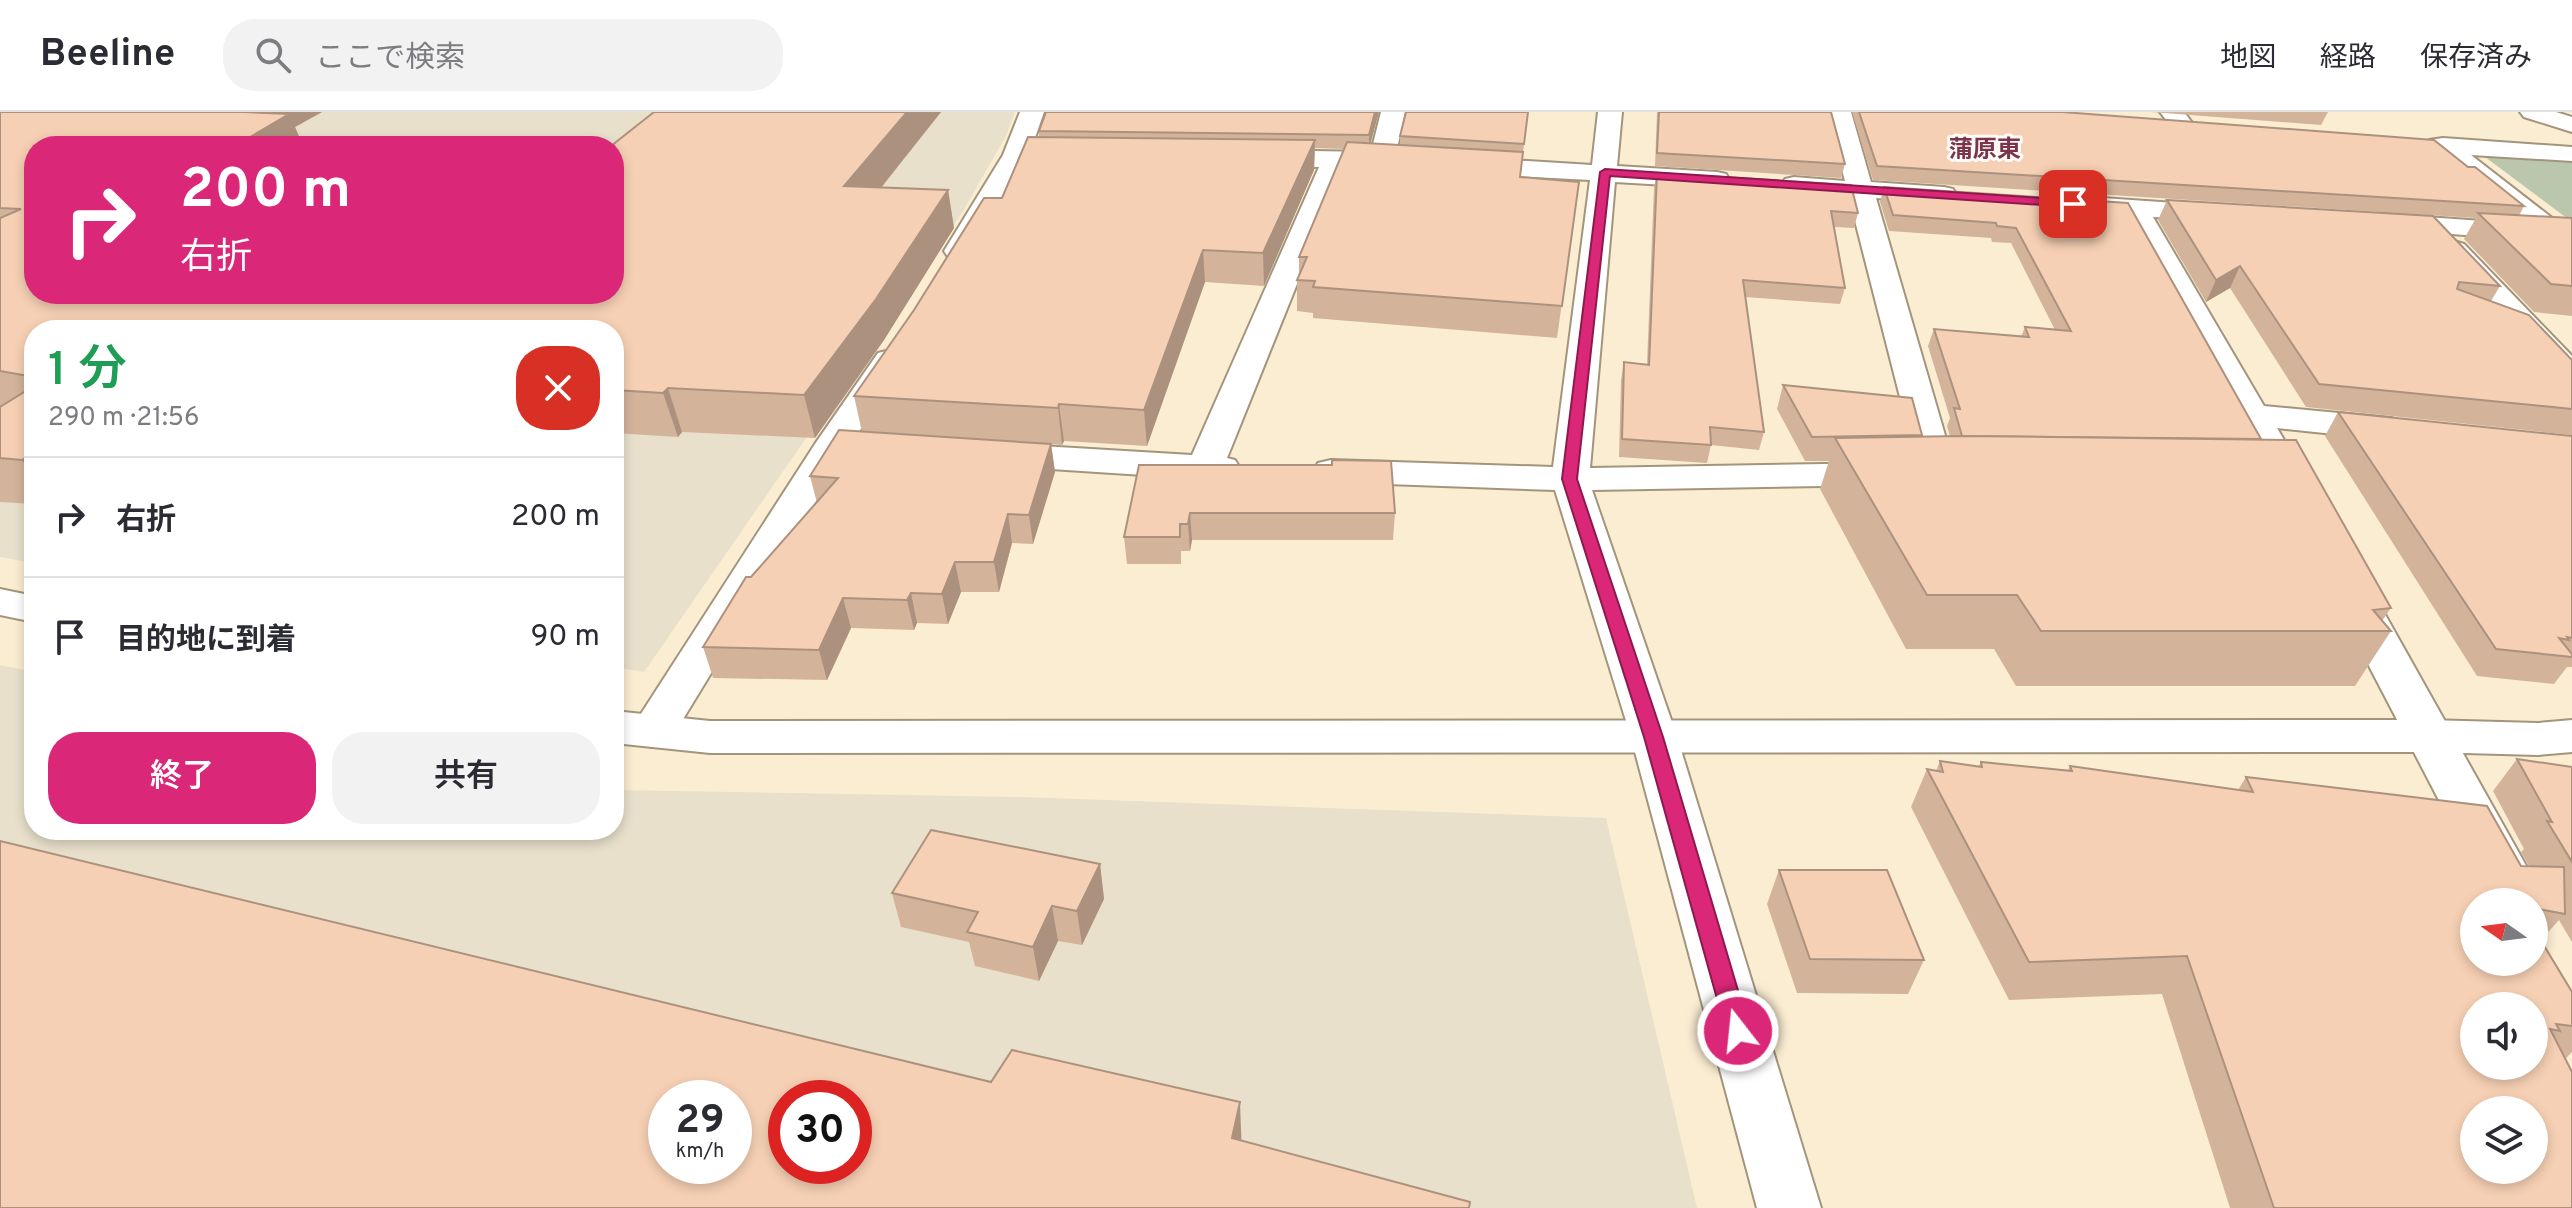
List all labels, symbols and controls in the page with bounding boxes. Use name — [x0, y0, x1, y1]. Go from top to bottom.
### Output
search box — [223, 19, 783, 91]
text: Beeline — [40, 31, 175, 80]
icon: search — [251, 33, 295, 77]
text: ここで検索 — [315, 41, 465, 78]
text: 地図 — [2220, 41, 2276, 77]
text: 経路 — [2320, 41, 2376, 77]
text: 保存済み — [2420, 41, 2532, 77]
district label: 蒲原東 — [1949, 136, 2021, 166]
text: 200 m — [180, 157, 351, 227]
icon: right — [48, 168, 152, 272]
pin — [2039, 170, 2107, 238]
icon: arrive — [2051, 182, 2095, 226]
text: 右折 — [180, 236, 252, 282]
text: 1 分 — [48, 342, 127, 402]
button: close — [516, 346, 600, 430]
text: 290 m · 21:56 — [48, 402, 199, 435]
icon: right — [48, 495, 92, 539]
text: 200 m — [511, 499, 600, 536]
text: 右折 — [116, 503, 176, 540]
icon: arrive — [48, 615, 92, 659]
text: 90 m — [531, 619, 600, 656]
text: 目的地に到着 — [116, 623, 296, 660]
button: 終了 — [48, 732, 316, 824]
button: 共有 — [332, 732, 600, 824]
north arrow — [2460, 888, 2548, 976]
map controls — [2460, 888, 2548, 1184]
position arrow — [1696, 989, 1780, 1073]
button: sound — [2460, 992, 2548, 1080]
speed limit sign: 30 — [768, 1080, 872, 1184]
button: layers — [2460, 1096, 2548, 1184]
text: 29 — [675, 1097, 725, 1147]
text: km/h — [676, 1139, 724, 1165]

